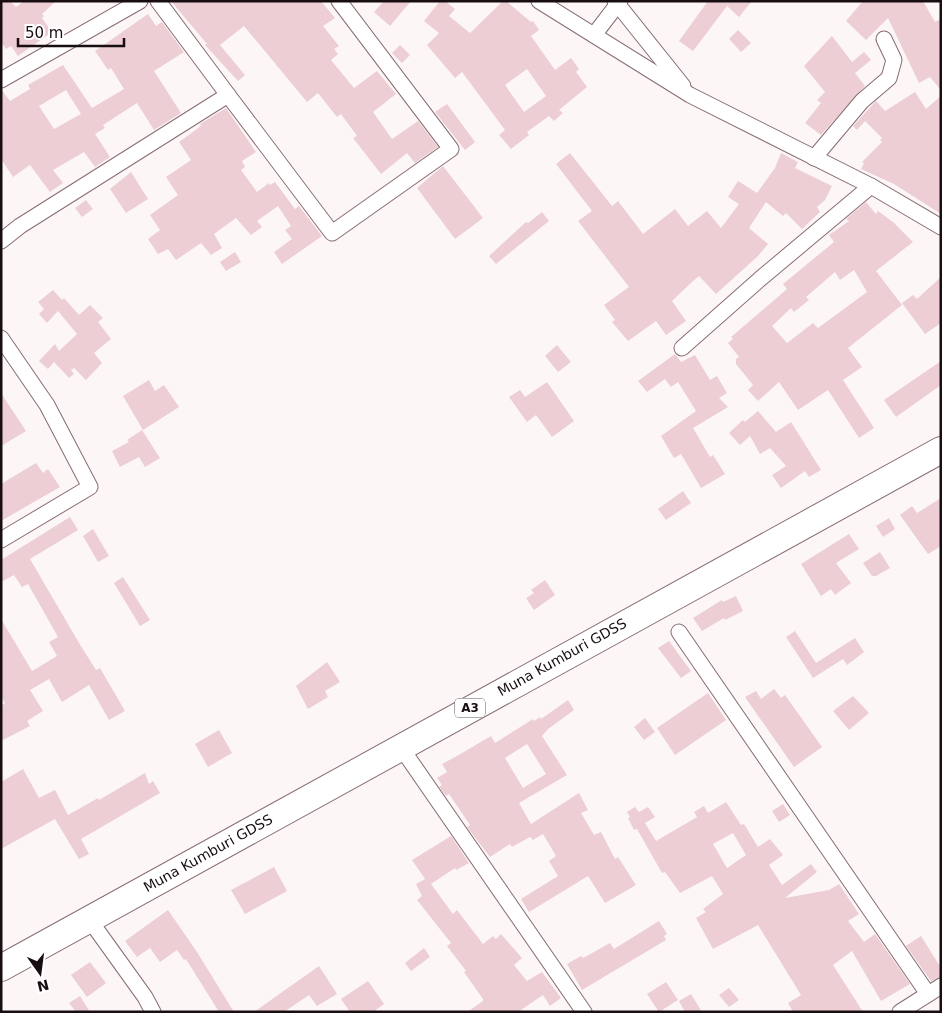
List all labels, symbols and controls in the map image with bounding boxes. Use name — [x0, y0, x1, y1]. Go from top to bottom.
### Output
scale bar — [18, 15, 124, 47]
text: 50 m — [25, 24, 63, 42]
street label: Muna Kumburi GDSS — [495, 615, 629, 699]
road number: A3 — [455, 698, 485, 718]
street label: Muna Kumburi GDSS — [141, 811, 275, 895]
north arrow — [15, 948, 65, 998]
text: N — [36, 976, 51, 995]

